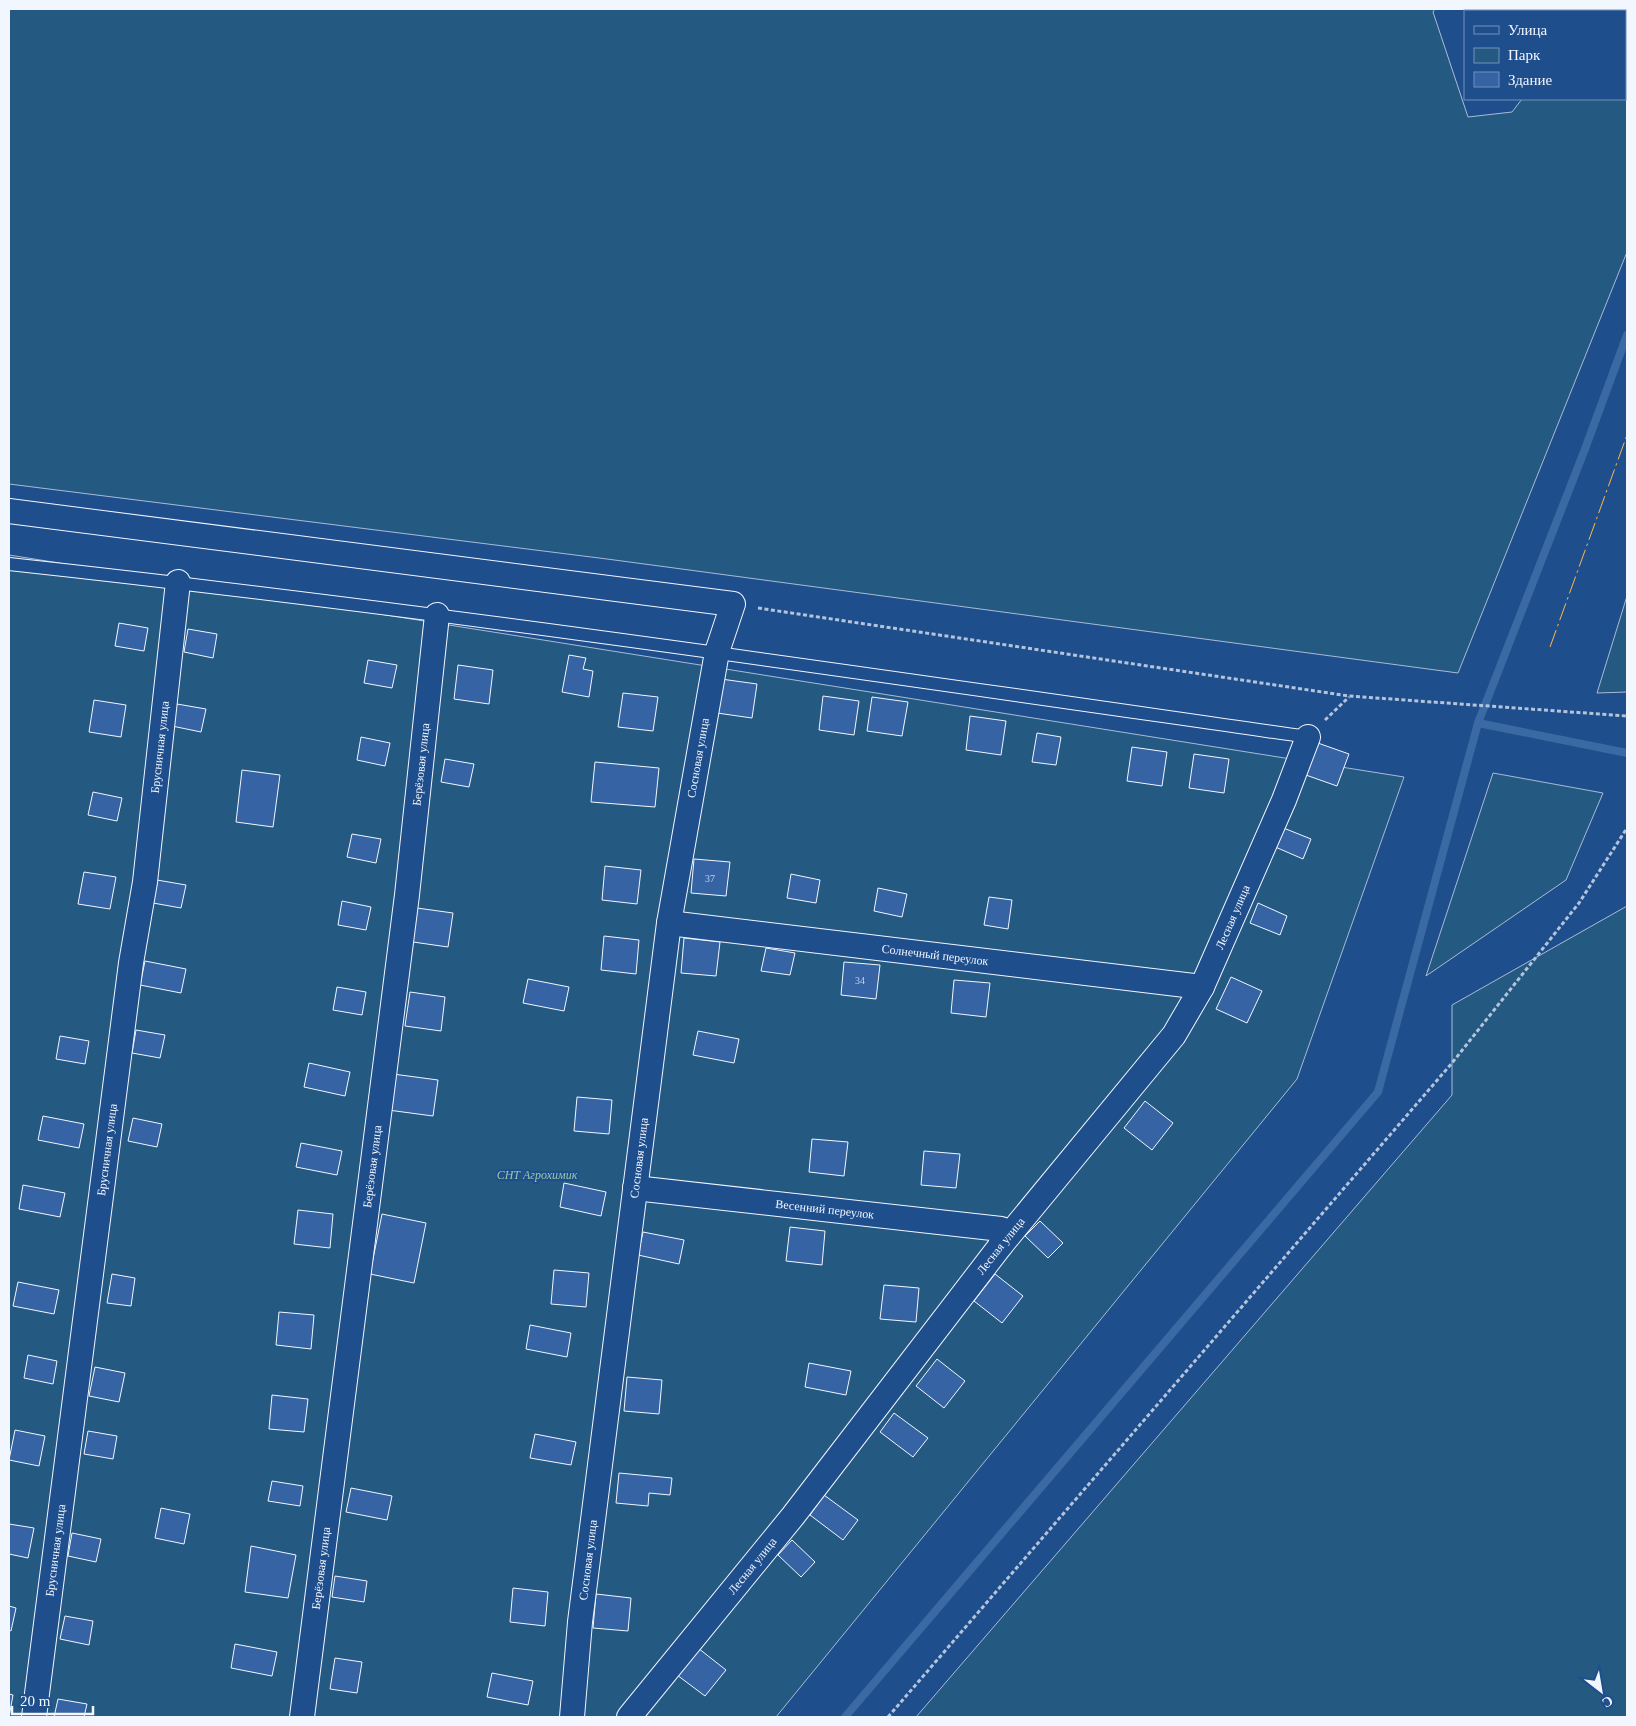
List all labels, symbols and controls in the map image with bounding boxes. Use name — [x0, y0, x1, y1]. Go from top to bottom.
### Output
legend — [1464, 10, 1626, 100]
text: Улица — [1508, 22, 1547, 38]
text: Парк — [1508, 47, 1541, 63]
text: Здание — [1508, 72, 1552, 88]
street label: Брусничная улица — [148, 700, 172, 794]
street label: Сосновая улица — [684, 716, 712, 799]
street label: Берёзовая улица — [410, 722, 432, 807]
house number: 37 — [705, 873, 715, 884]
street label: Лесная улица — [1212, 882, 1253, 951]
street label: Солнечный переулок — [881, 942, 989, 968]
house number: 34 — [855, 975, 865, 986]
street label: Брусничная улица — [94, 1102, 120, 1197]
street label: Сосновая улица — [627, 1116, 651, 1199]
street label: Берёзовая улица — [360, 1124, 385, 1209]
park label: СНТ Агрохимик — [497, 1168, 578, 1182]
street label: Весенний переулок — [775, 1197, 875, 1222]
street label: Лесная улица — [974, 1214, 1028, 1277]
street label: Брусничная улица — [43, 1503, 68, 1597]
street label: Сосновая улица — [576, 1518, 600, 1601]
street label: Берёзовая улица — [309, 1525, 333, 1610]
street label: Лесная улица — [725, 1534, 780, 1597]
north arrow — [1576, 1666, 1626, 1716]
scale bar — [12, 1684, 94, 1716]
text: 20 m — [20, 1693, 51, 1709]
text: С — [1599, 1693, 1616, 1711]

